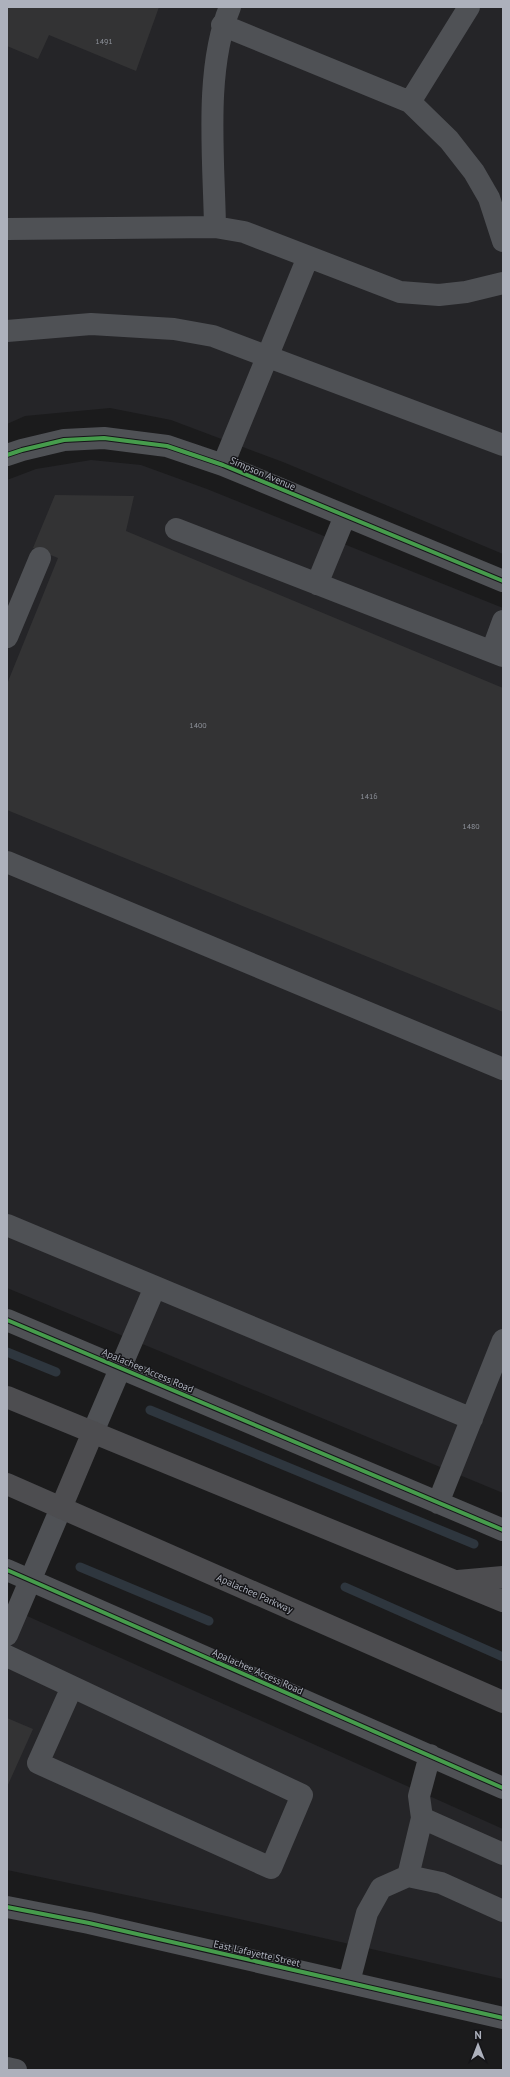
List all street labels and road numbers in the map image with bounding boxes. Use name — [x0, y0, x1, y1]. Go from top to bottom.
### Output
street label: Simpson Avenue — [228, 454, 298, 493]
street label: Apalachee Access Road — [100, 1345, 195, 1396]
street label: Apalachee Parkway — [215, 1571, 295, 1616]
street label: Apalachee Access Road — [210, 1646, 305, 1697]
street label: East Lafayette Street — [212, 1937, 302, 1970]

